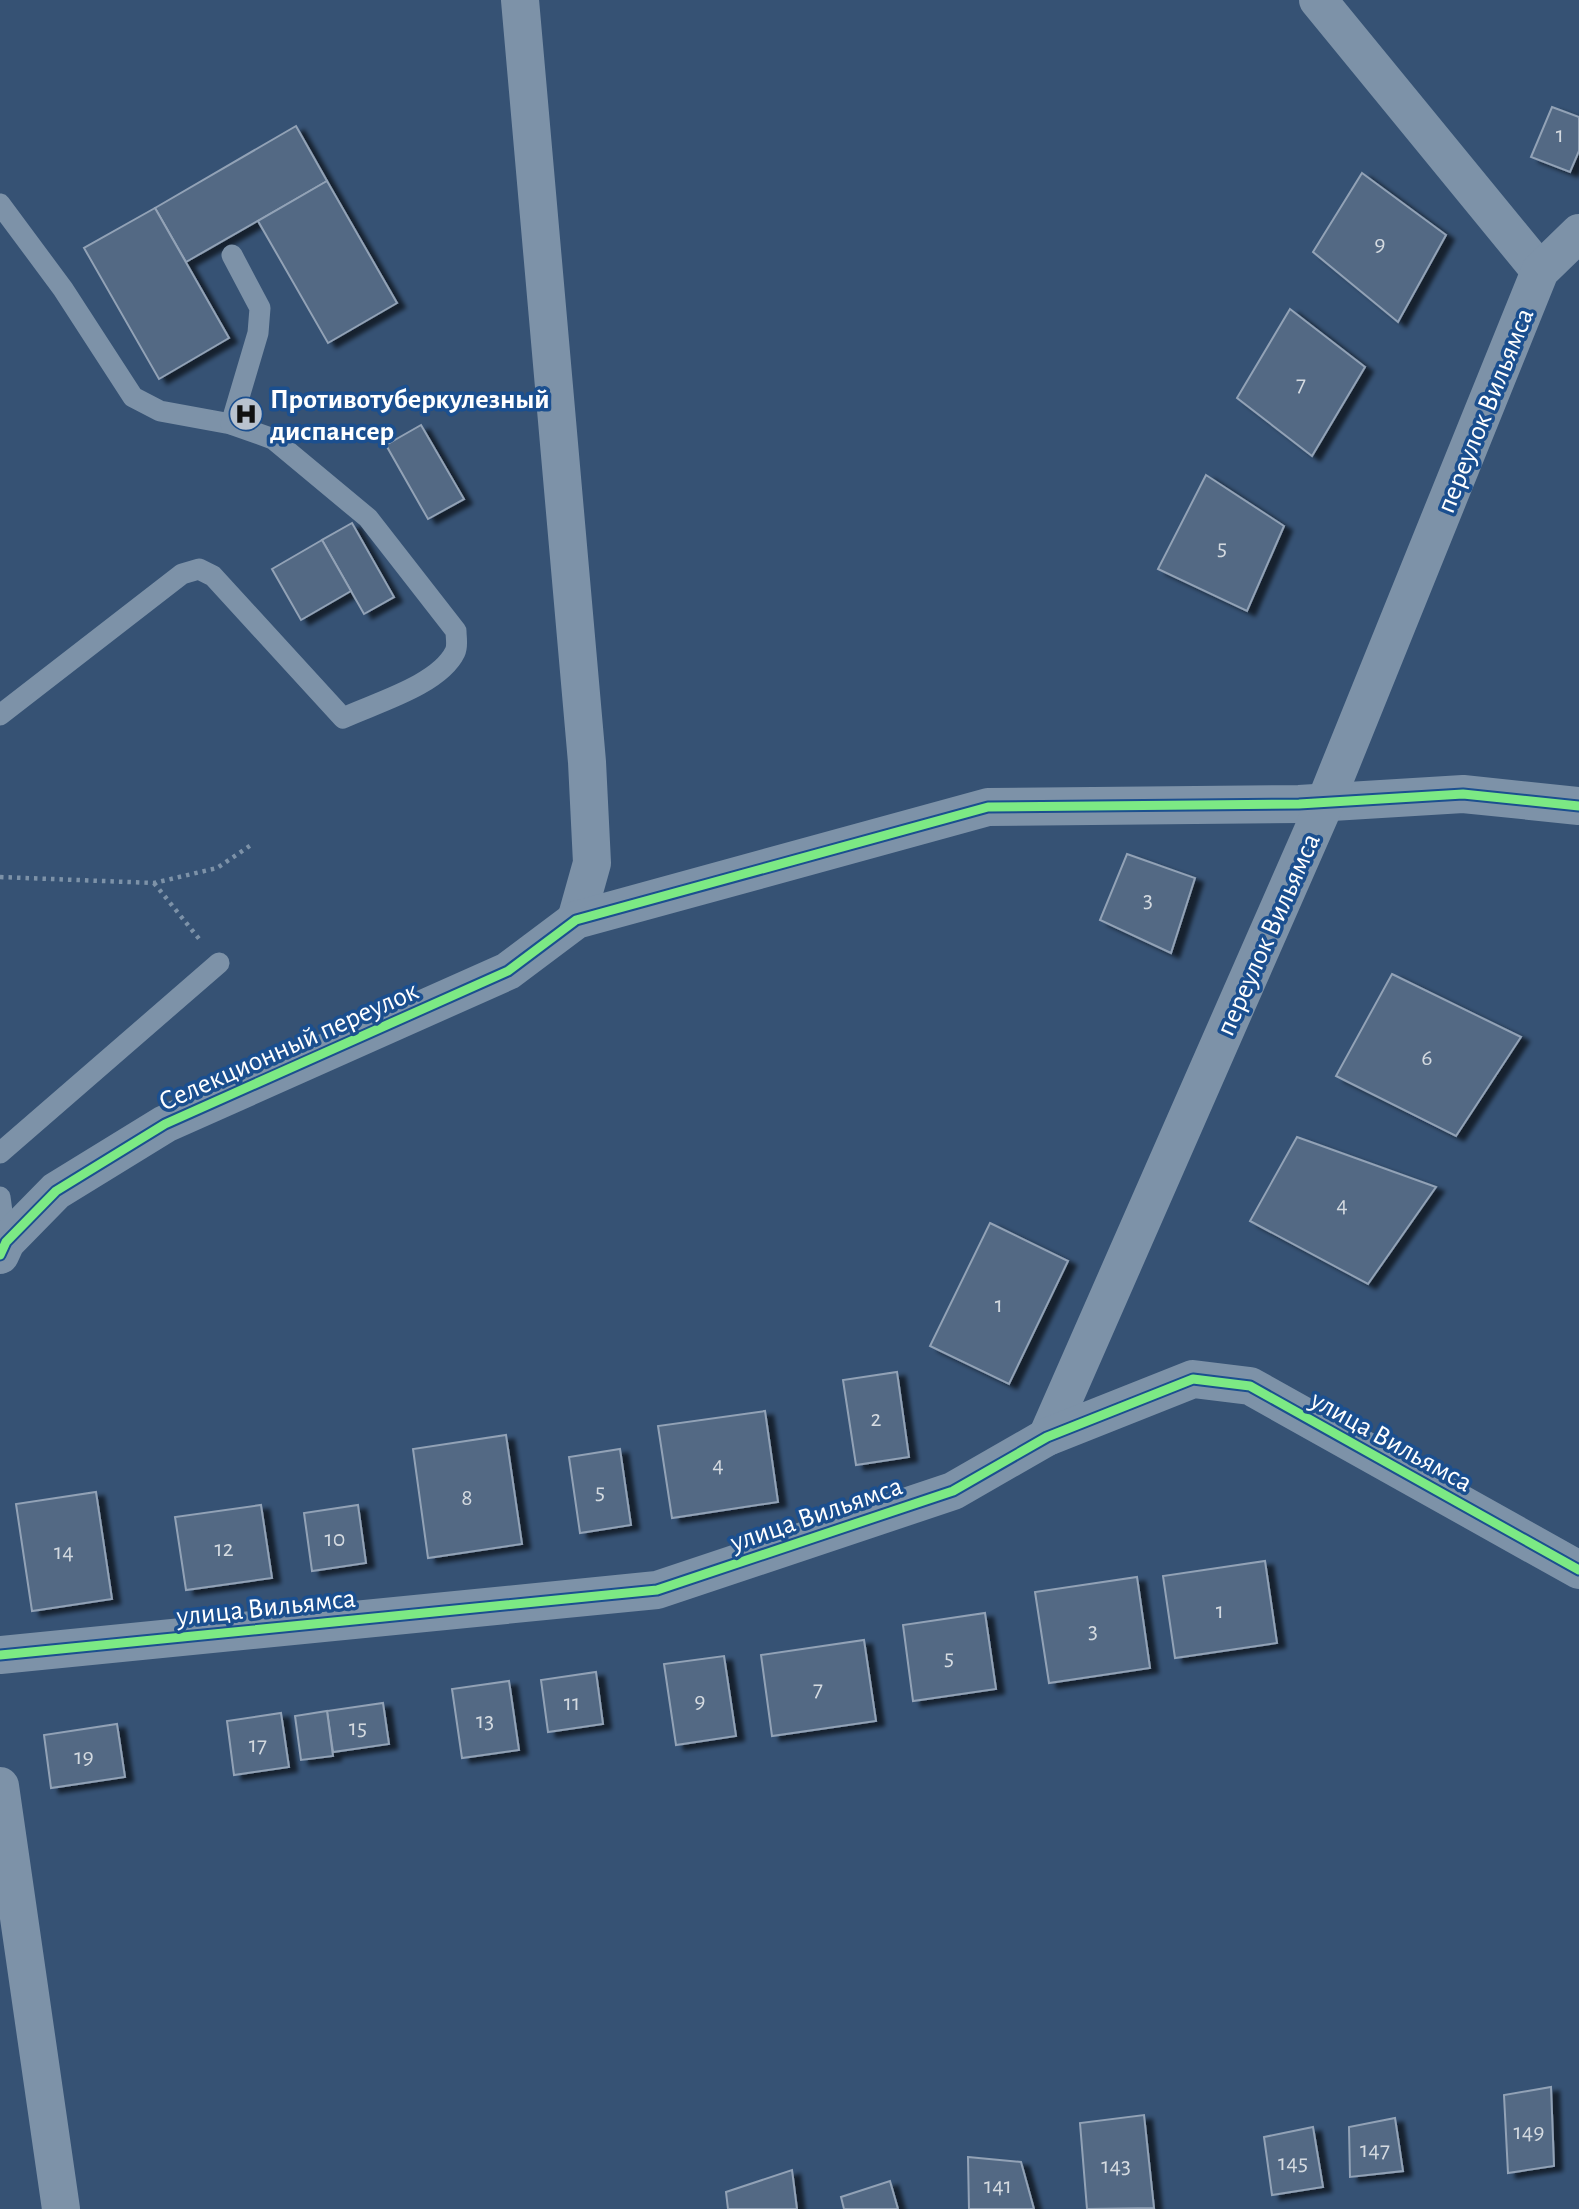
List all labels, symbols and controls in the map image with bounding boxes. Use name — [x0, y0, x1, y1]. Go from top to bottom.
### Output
house number: 1 — [1556, 123, 1564, 147]
house number: 9 — [1374, 232, 1386, 256]
street label: переулок Вильямса — [1432, 304, 1540, 517]
house number: 7 — [1296, 372, 1306, 396]
place label: Противотуберкулезный диспансер — [270, 386, 550, 446]
hospital icon: Противотуберкулезный диспансер — [227, 395, 265, 433]
house number: 5 — [1217, 536, 1227, 560]
street label: переулок Вильямса — [1212, 829, 1326, 1040]
house number: 3 — [1143, 888, 1153, 912]
street label: Селекционный переулок — [155, 977, 423, 1117]
house number: 6 — [1421, 1046, 1433, 1070]
house number: 4 — [1336, 1193, 1348, 1217]
house number: 1 — [995, 1293, 1003, 1317]
street label: улица Вильямса — [1305, 1385, 1477, 1498]
house number: 2 — [871, 1407, 882, 1431]
house number: 4 — [712, 1453, 724, 1477]
street label: улица Вильямса — [726, 1472, 906, 1558]
house number: 5 — [595, 1480, 605, 1504]
house number: 8 — [461, 1486, 473, 1510]
house number: 10 — [325, 1527, 345, 1551]
house number: 12 — [214, 1537, 234, 1561]
house number: 14 — [54, 1540, 74, 1564]
street label: улица Вильямса — [174, 1585, 357, 1631]
house number: 1 — [1216, 1599, 1224, 1623]
house number: 3 — [1088, 1619, 1098, 1643]
house number: 5 — [944, 1646, 954, 1670]
house number: 7 — [813, 1677, 823, 1701]
house number: 9 — [694, 1689, 706, 1713]
house number: 11 — [564, 1691, 580, 1715]
house number: 13 — [476, 1709, 494, 1733]
house number: 15 — [349, 1716, 367, 1740]
house number: 17 — [249, 1733, 267, 1757]
house number: 19 — [74, 1745, 94, 1769]
house number: 149 — [1513, 2120, 1545, 2144]
house number: 147 — [1360, 2138, 1390, 2162]
house number: 145 — [1278, 2151, 1308, 2175]
house number: 143 — [1101, 2154, 1131, 2178]
house number: 141 — [984, 2174, 1012, 2198]

